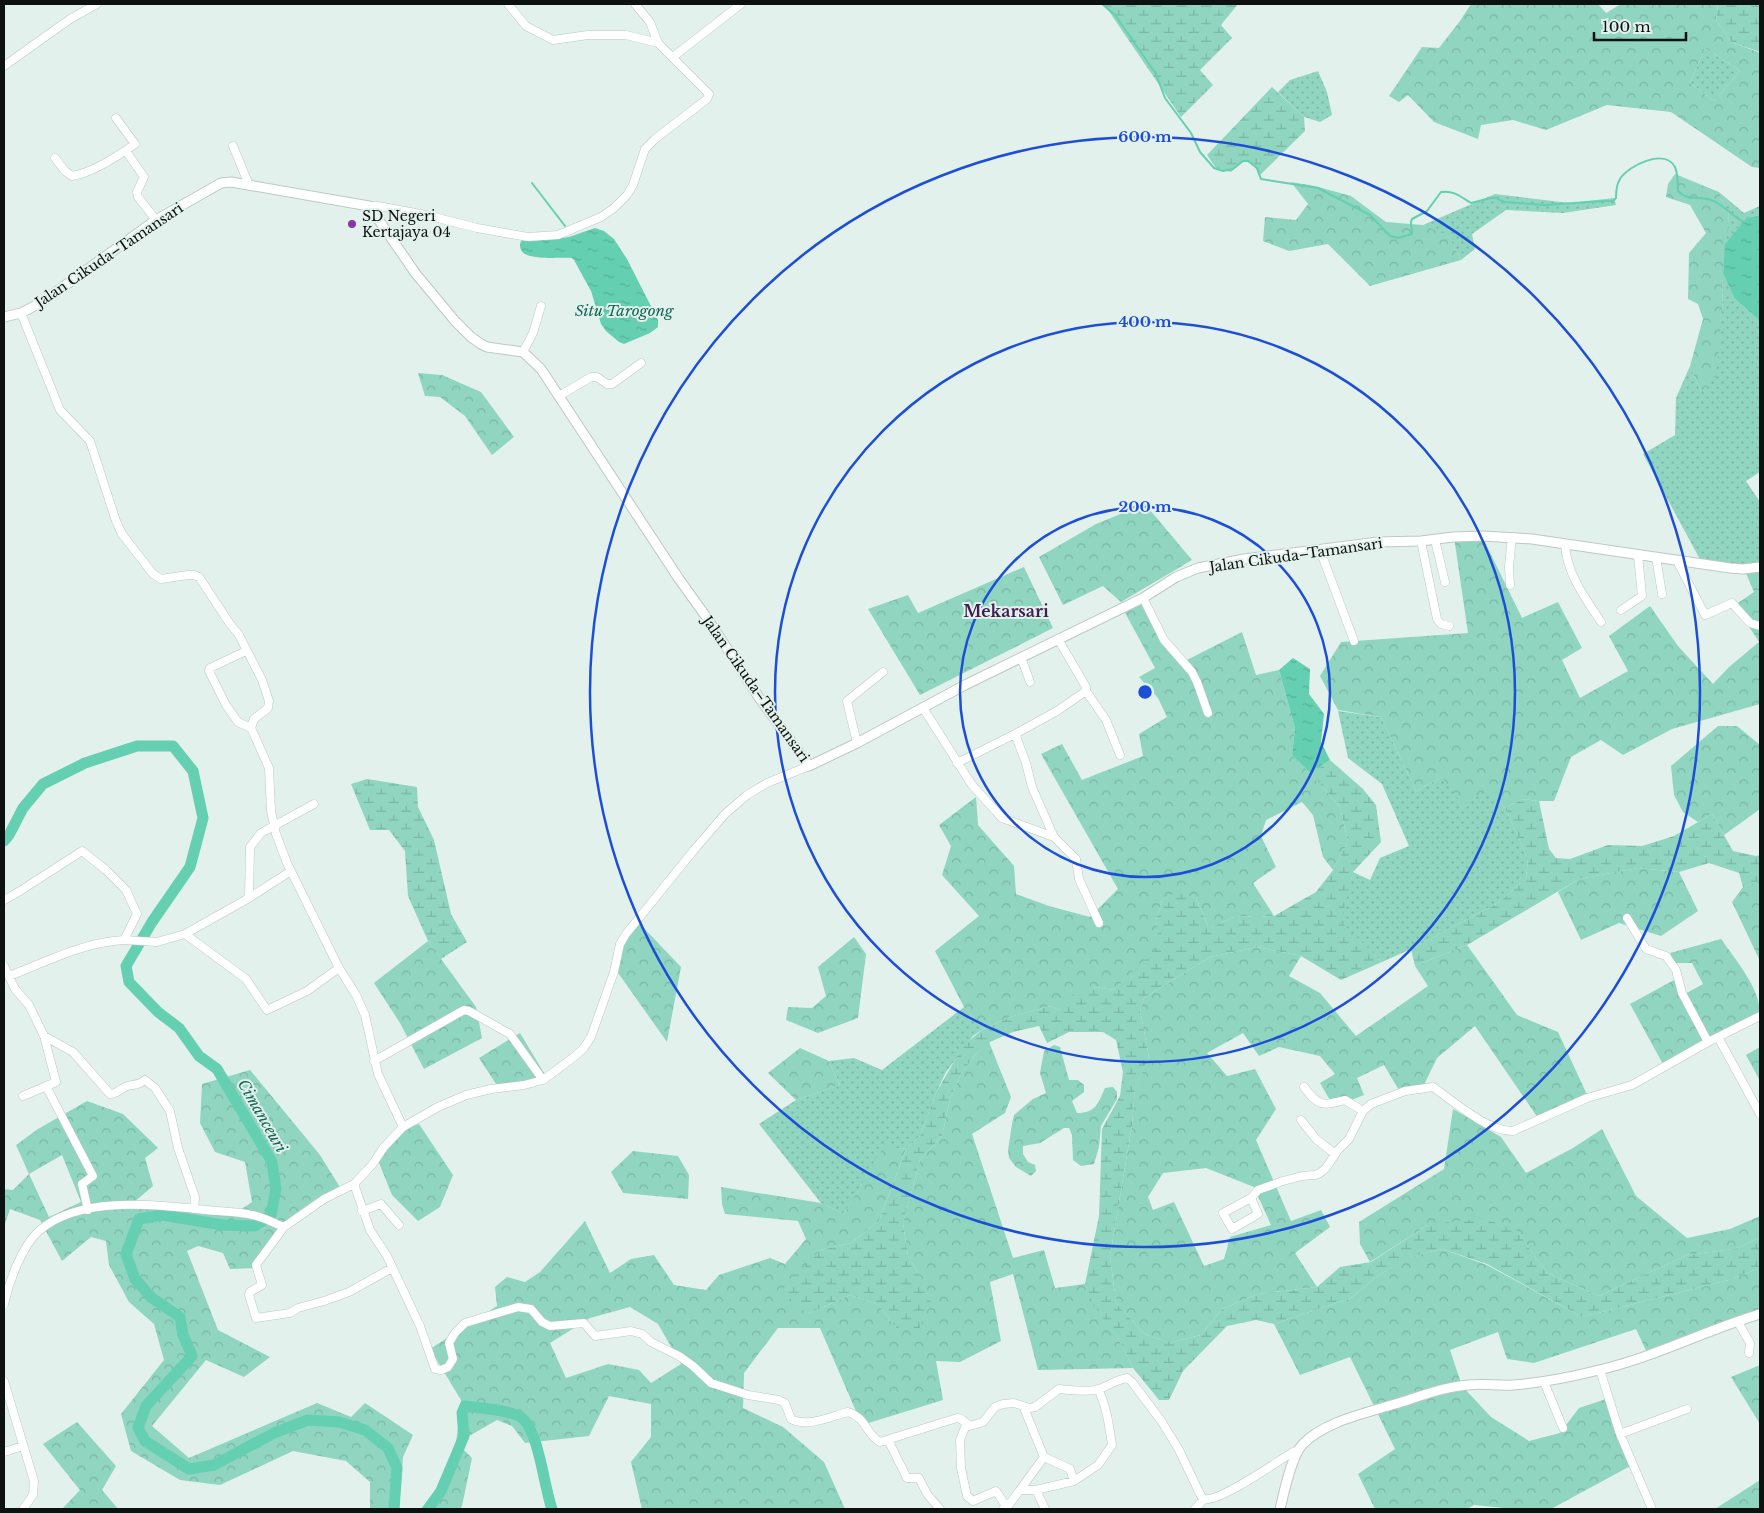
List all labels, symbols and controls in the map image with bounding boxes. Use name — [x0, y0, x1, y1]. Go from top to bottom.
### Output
scale bar — [1594, 10, 1686, 42]
text: 100 m — [1602, 17, 1651, 36]
text: 600 m — [1118, 127, 1172, 146]
street label: Jalan Cikuda–Tamansari — [30, 199, 187, 312]
place label: SD Negeri Kertajaya 04 — [362, 207, 451, 241]
marker: SD Negeri Kertajaya 04 — [346, 218, 358, 230]
water label: Situ Tarogong — [575, 301, 674, 320]
text: 400 m — [1118, 312, 1172, 331]
text: 200 m — [1119, 497, 1172, 516]
street label: Jalan Cikuda–Tamansari — [1206, 534, 1384, 576]
district label: Mekarsari — [963, 601, 1049, 621]
street label: Jalan Cikuda–Tamansari — [697, 611, 814, 766]
centre of rings — [1136, 683, 1154, 701]
water label: Cimanceuri — [234, 1076, 291, 1157]

